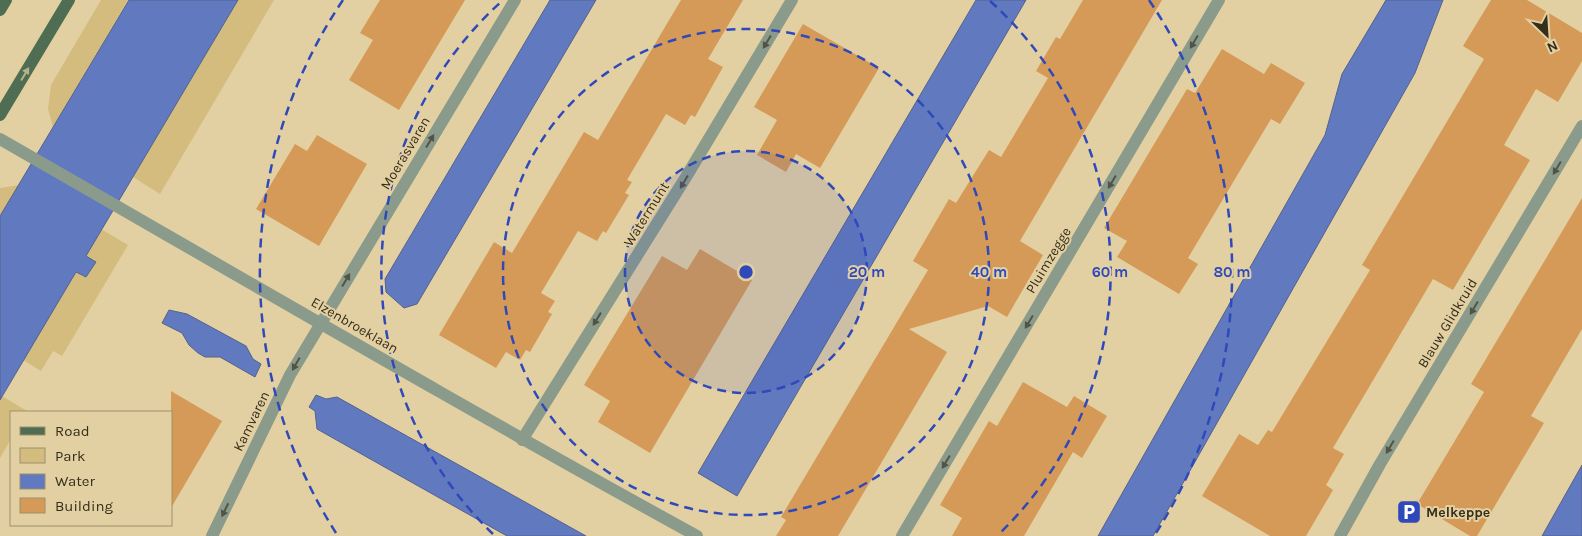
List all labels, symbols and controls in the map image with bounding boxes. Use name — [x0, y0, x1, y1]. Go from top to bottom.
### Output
north arrow — [1522, 10, 1572, 60]
one-way arrow — [762, 35, 771, 48]
one-way arrow — [1190, 35, 1198, 49]
text: N — [1544, 37, 1560, 56]
one-way arrow — [21, 67, 30, 80]
street label: Moerasvaren — [377, 114, 434, 193]
one-way arrow — [425, 135, 434, 148]
one-way arrow — [1552, 161, 1561, 174]
one-way arrow — [679, 175, 688, 188]
one-way arrow — [1107, 175, 1116, 189]
street label: Watermunt — [620, 179, 673, 250]
street label: Pluimzegge — [1022, 224, 1075, 296]
centre of rings — [737, 263, 755, 281]
text: 20 m — [849, 263, 885, 281]
text: 40 m — [971, 263, 1007, 281]
text: 60 m — [1092, 263, 1128, 281]
text: 80 m — [1213, 263, 1251, 281]
one-way arrow — [341, 273, 350, 287]
street label: Blauw Glidkruid — [1414, 275, 1481, 371]
street label: Elzenbroeklaan — [308, 294, 401, 357]
one-way arrow — [1469, 301, 1478, 314]
one-way arrow — [593, 313, 602, 326]
one-way arrow — [1024, 315, 1033, 328]
one-way arrow — [292, 357, 301, 371]
street label: Kamvaren — [230, 388, 273, 454]
legend — [10, 411, 172, 526]
text: Road — [55, 422, 90, 440]
one-way arrow — [1386, 441, 1395, 454]
text: Park — [55, 447, 85, 465]
one-way arrow — [942, 455, 951, 468]
text: Water — [55, 472, 96, 490]
text: Building — [55, 497, 113, 515]
parking icon: Melkeppe — [1396, 499, 1422, 525]
one-way arrow — [221, 503, 229, 517]
place label: Melkeppe — [1426, 504, 1490, 521]

